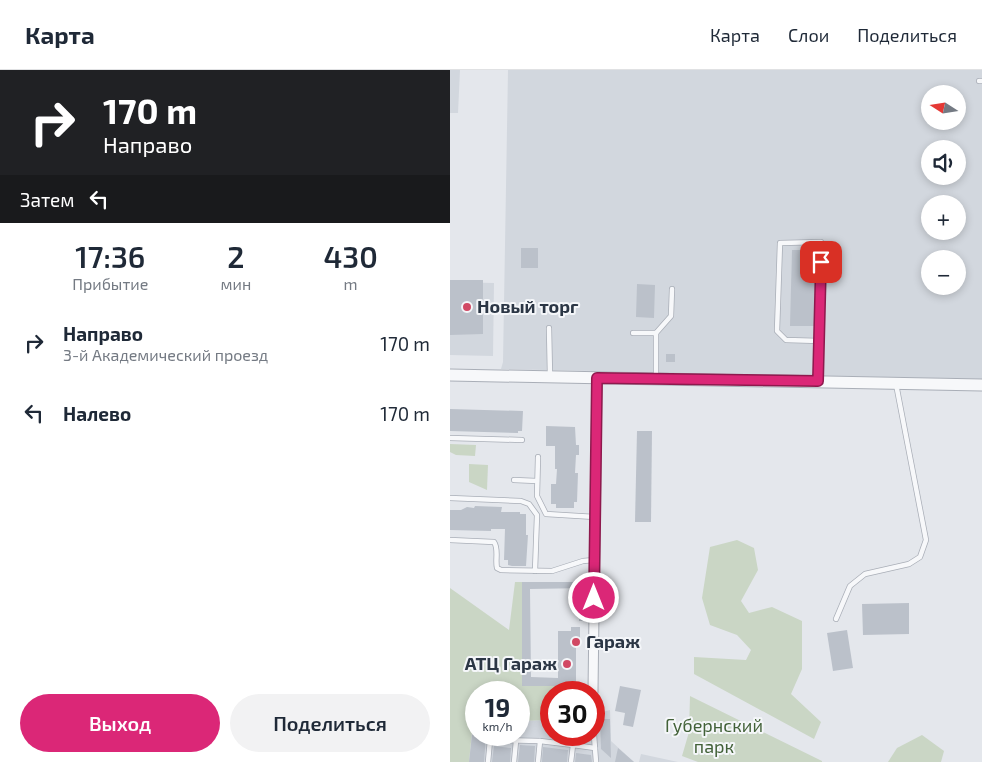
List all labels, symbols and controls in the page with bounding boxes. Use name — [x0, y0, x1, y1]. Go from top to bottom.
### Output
text: Карта — [25, 20, 95, 49]
text: Карта — [710, 24, 760, 46]
text: Слои — [788, 24, 829, 46]
text: Поделиться — [857, 24, 957, 46]
north arrow — [921, 85, 966, 130]
map controls — [921, 85, 966, 295]
text: 170 m — [103, 89, 197, 131]
icon: right — [20, 90, 85, 155]
text: Направо — [103, 131, 192, 157]
button: sound — [921, 140, 966, 185]
icon: left — [85, 185, 113, 213]
text: Затем — [20, 188, 75, 211]
button: + — [921, 195, 966, 240]
text: 17:36 — [75, 238, 145, 274]
text: 2 — [227, 238, 244, 274]
text: 430 — [323, 238, 378, 274]
pin — [800, 241, 842, 283]
icon: arrive — [807, 248, 835, 276]
button: − — [921, 250, 966, 295]
text: Прибытие — [72, 274, 148, 293]
text: мин — [221, 274, 251, 293]
text: m — [344, 274, 358, 293]
place label: Новый торг — [477, 295, 579, 317]
marker: Новый торг — [461, 301, 473, 313]
text: Направо — [63, 322, 143, 345]
icon: right — [20, 329, 48, 357]
text: 170 m — [380, 332, 430, 355]
text: 3-й Академический проезд — [63, 345, 268, 364]
icon: left — [20, 399, 48, 427]
text: Налево — [63, 402, 131, 425]
text: 170 m — [380, 402, 430, 425]
position arrow — [567, 571, 619, 623]
place label: Гараж — [586, 630, 640, 652]
marker: Гараж — [570, 636, 582, 648]
place label: АТЦ Гараж — [465, 652, 557, 674]
marker: АТЦ Гараж — [561, 658, 573, 670]
speed limit sign: 30 — [540, 681, 605, 746]
text: 19 — [485, 692, 510, 722]
button: Выход — [20, 694, 220, 752]
button: Поделиться — [230, 694, 430, 752]
park label: Губернский парк — [665, 714, 763, 757]
text: km/h — [483, 719, 512, 733]

